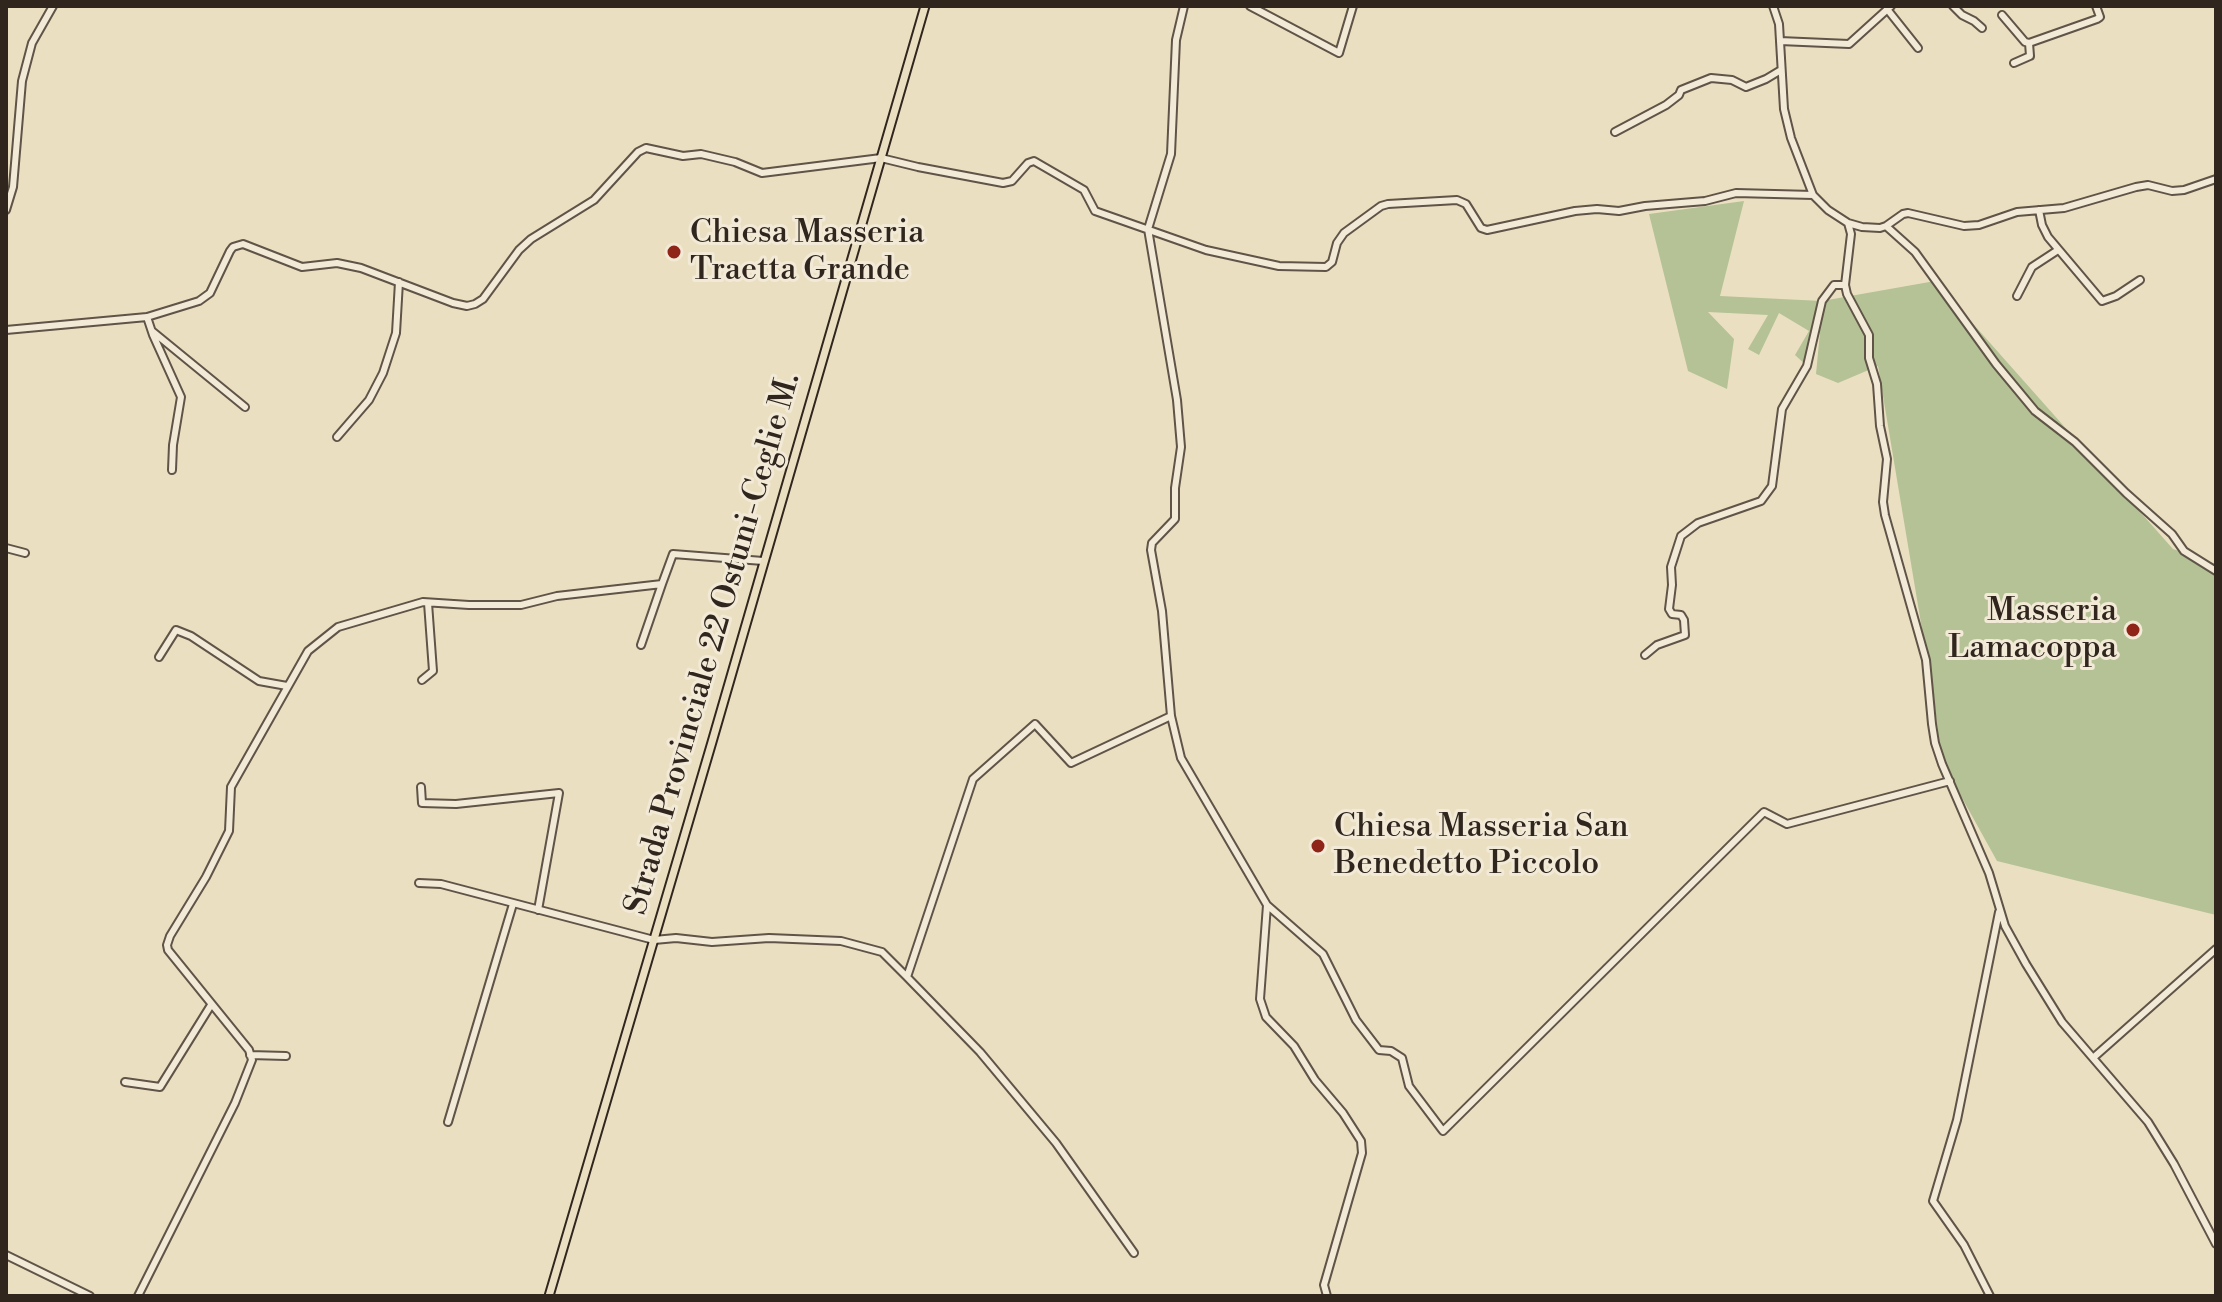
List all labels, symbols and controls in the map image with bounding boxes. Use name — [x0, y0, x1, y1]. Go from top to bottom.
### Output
place label: Chiesa Masseria Traetta Grande — [690, 215, 924, 290]
marker: Chiesa Masseria Traetta Grande — [665, 243, 683, 261]
street label: Strada Provinciale 22 Ostuni-Ceglie M. — [618, 369, 810, 919]
place label: Masseria Lamacoppa — [1948, 593, 2117, 668]
marker: Masseria Lamacoppa — [2124, 621, 2142, 639]
place label: Chiesa Masseria San Benedetto Piccolo — [1334, 809, 1629, 884]
marker: Chiesa Masseria San Benedetto Piccolo — [1309, 837, 1327, 855]

